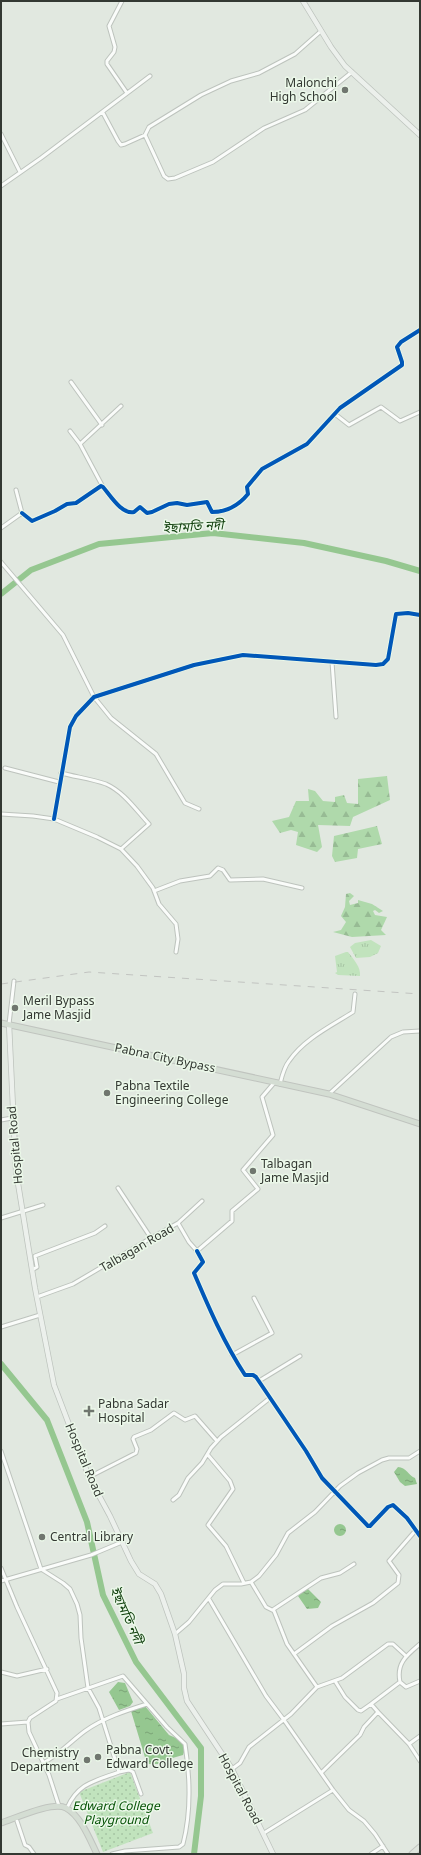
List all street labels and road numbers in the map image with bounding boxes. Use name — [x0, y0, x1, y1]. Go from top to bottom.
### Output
street label: Pabna City Bypass — [113, 1041, 217, 1078]
street label: Hospital Road — [5, 1105, 27, 1185]
street label: Talbagan Road — [97, 1221, 178, 1277]
street label: Hospital Road — [60, 1421, 106, 1500]
street label: Hospital Road — [214, 1751, 265, 1828]

